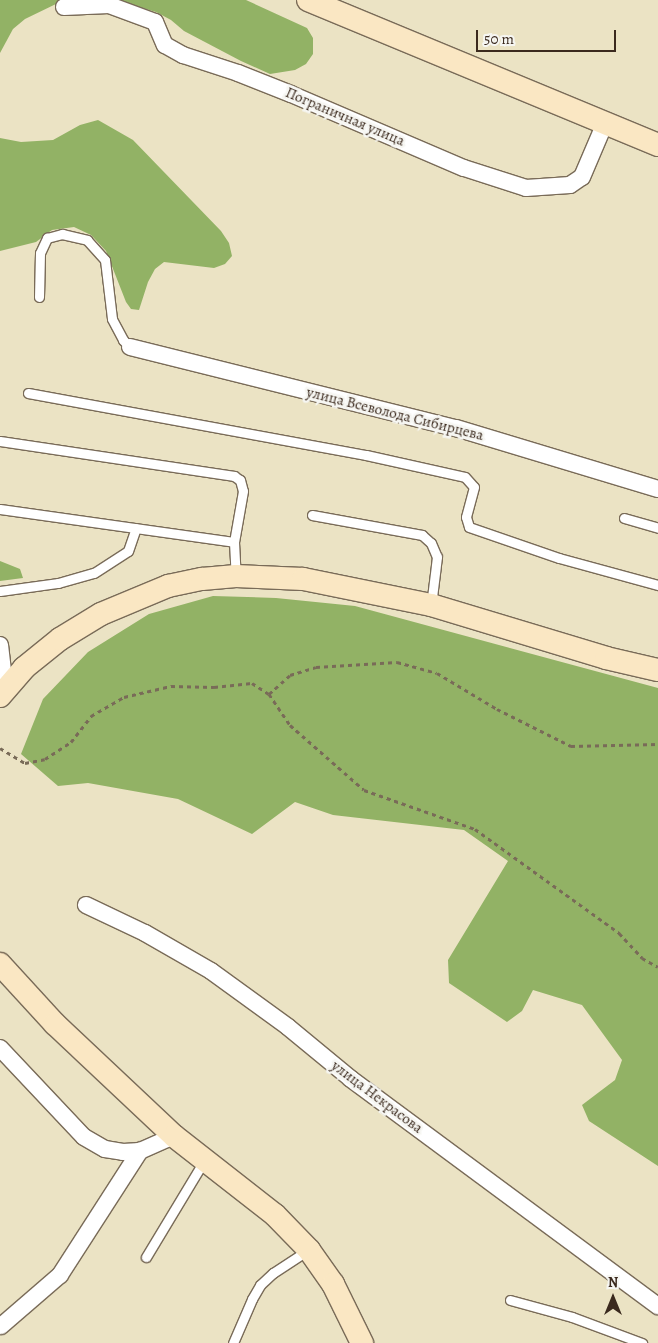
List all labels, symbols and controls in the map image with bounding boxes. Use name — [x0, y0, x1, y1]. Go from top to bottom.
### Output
scale bar — [478, 20, 618, 52]
text: 50 m — [484, 29, 514, 49]
street label: Пограничная улица — [283, 84, 407, 150]
street label: улица Всеволода Сибирцева — [305, 383, 485, 445]
street label: улица Некрасова — [328, 1057, 426, 1137]
north arrow — [588, 1273, 638, 1323]
text: N — [608, 1273, 618, 1292]

